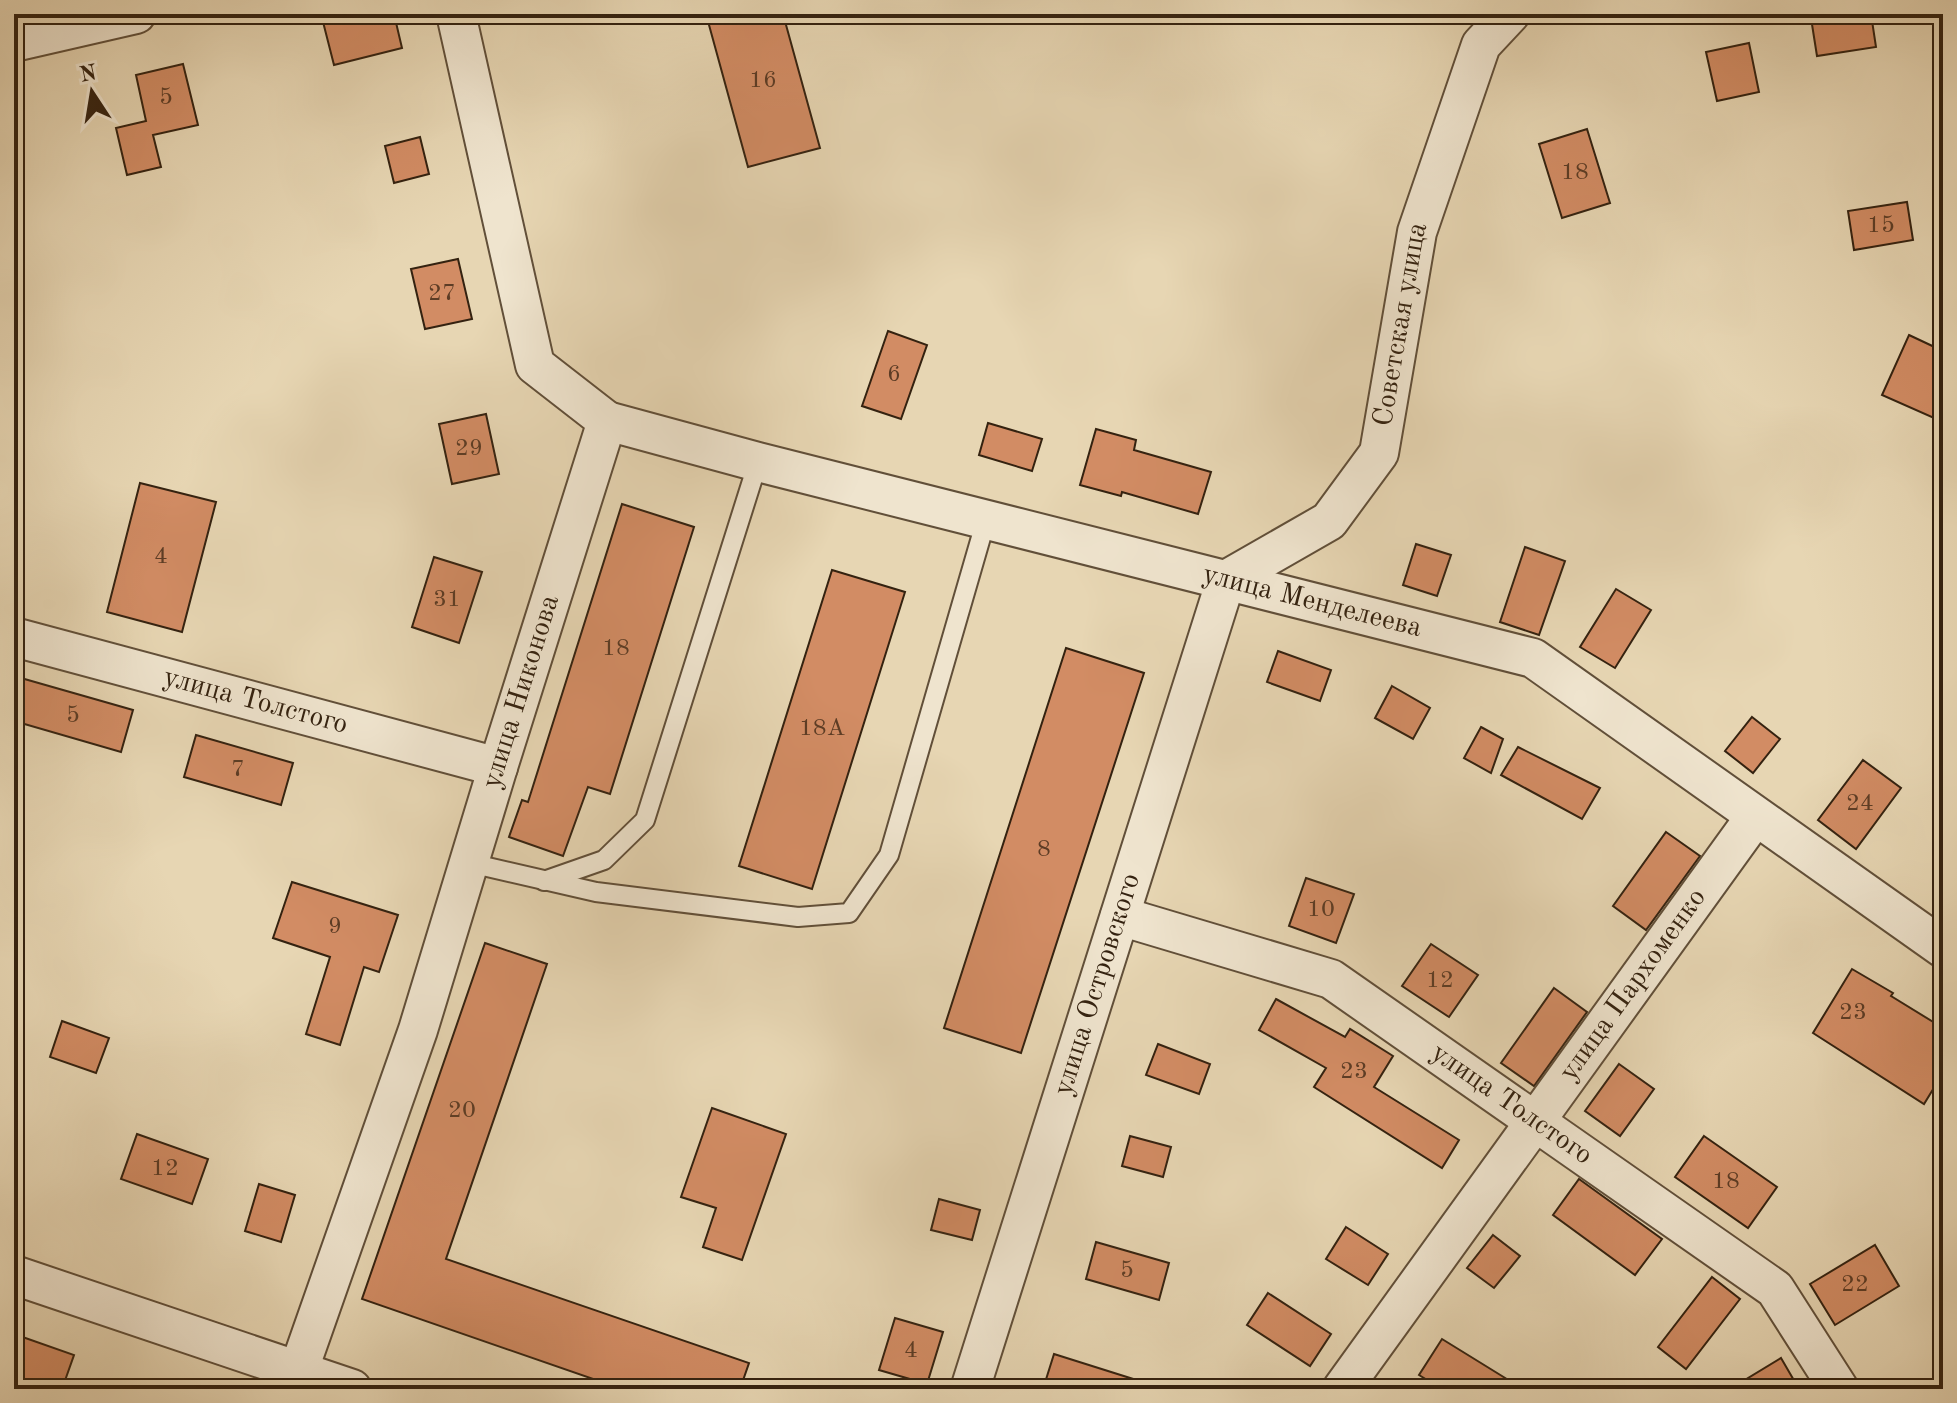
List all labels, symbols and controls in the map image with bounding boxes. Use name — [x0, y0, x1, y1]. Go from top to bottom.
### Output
north arrow — [52, 52, 132, 132]
text: N — [78, 62, 99, 87]
house number: 16 — [749, 69, 777, 93]
house number: 5 — [159, 86, 173, 110]
house number: 18 — [1561, 161, 1589, 185]
house number: 15 — [1867, 214, 1895, 238]
street label: Советская улица — [1370, 218, 1433, 429]
house number: 27 — [428, 282, 456, 306]
house number: 6 — [887, 363, 901, 387]
house number: 29 — [455, 437, 483, 461]
house number: 4 — [154, 545, 168, 569]
street label: улица Менделеева — [1200, 561, 1425, 643]
house number: 31 — [433, 588, 461, 612]
street label: улица Никонова — [478, 592, 565, 792]
house number: 18 — [602, 637, 630, 661]
street label: улица Толстого — [160, 664, 351, 740]
house number: 5 — [66, 704, 80, 728]
house number: 18А — [799, 717, 845, 741]
house number: 7 — [231, 758, 245, 782]
house number: 24 — [1846, 792, 1874, 816]
house number: 8 — [1037, 838, 1051, 862]
street label: улица Островского — [1050, 870, 1146, 1099]
street label: улица Пархоменко — [1555, 884, 1712, 1086]
house number: 10 — [1307, 898, 1335, 922]
house number: 9 — [328, 915, 342, 939]
house number: 12 — [1426, 969, 1454, 993]
house number: 23 — [1839, 1001, 1867, 1025]
street label: улица Толстого — [1425, 1039, 1597, 1171]
house number: 23 — [1340, 1060, 1368, 1084]
house number: 20 — [448, 1099, 476, 1123]
house number: 12 — [151, 1157, 179, 1181]
house number: 18 — [1712, 1170, 1740, 1194]
house number: 5 — [1120, 1259, 1134, 1283]
house number: 22 — [1841, 1273, 1869, 1297]
house number: 4 — [904, 1339, 918, 1363]

